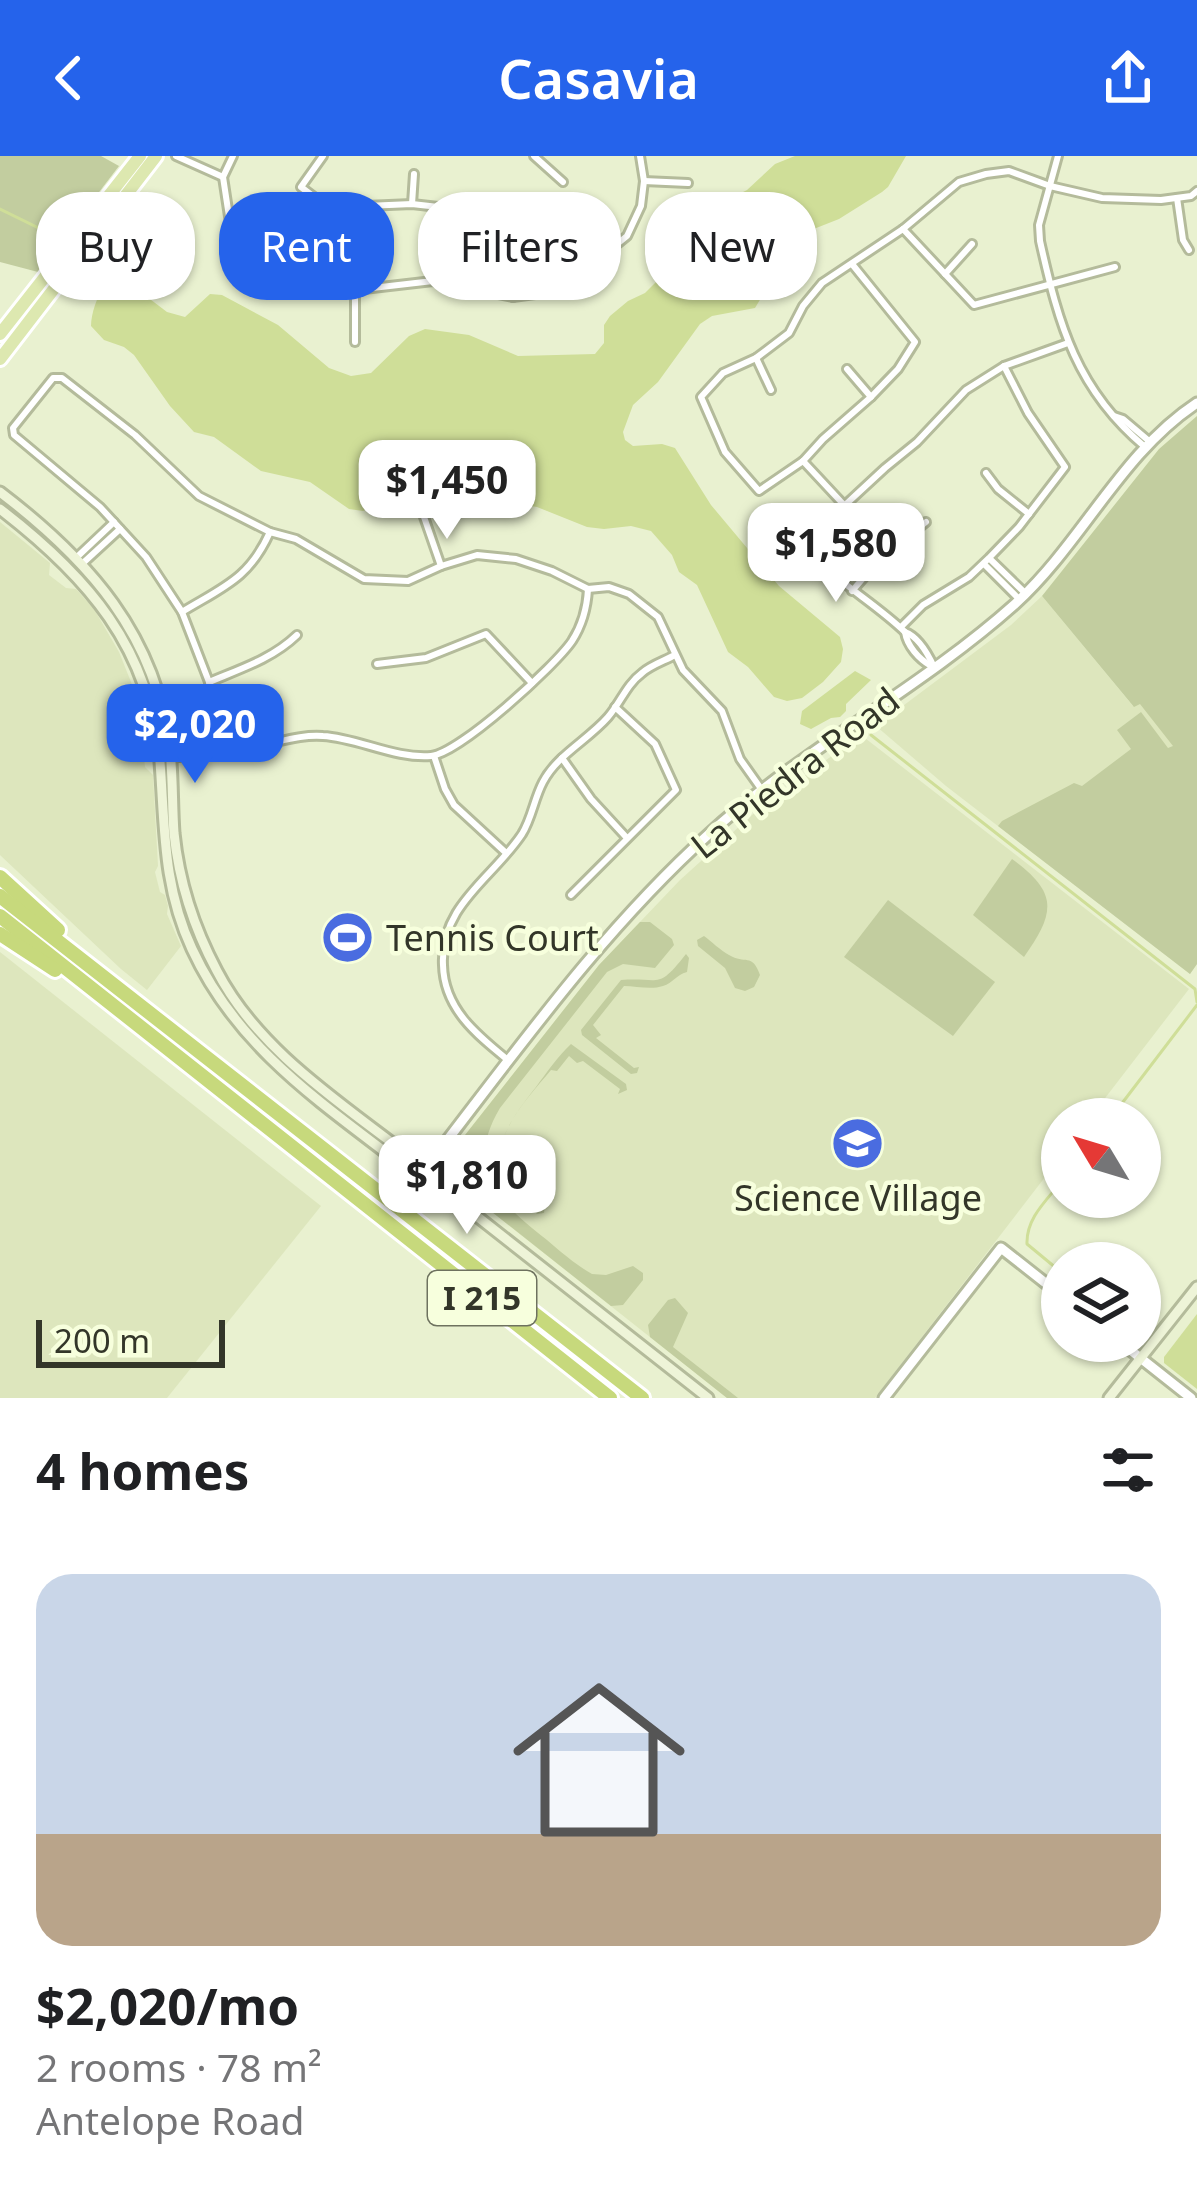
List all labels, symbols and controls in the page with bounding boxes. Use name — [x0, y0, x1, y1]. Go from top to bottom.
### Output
text: Casavia — [498, 41, 699, 115]
icon: back — [36, 45, 102, 111]
icon: share — [1095, 45, 1161, 111]
chip: Buy — [36, 192, 195, 300]
chip: Rent — [219, 192, 394, 300]
chip: Filters — [418, 192, 621, 300]
chip: New — [645, 192, 817, 300]
pin: $1,450 — [349, 440, 545, 542]
text: $1,450 — [386, 452, 508, 505]
pin: $1,580 — [738, 503, 934, 605]
text: $1,580 — [775, 515, 897, 568]
street label: La Piedra Road — [680, 676, 909, 870]
pin: $2,020 — [97, 684, 293, 786]
text: $2,020 — [134, 696, 256, 749]
sports icon: Tennis Court — [319, 910, 375, 966]
place label: Tennis Court — [386, 913, 599, 962]
north arrow — [1041, 1098, 1161, 1218]
map controls — [1041, 1098, 1161, 1362]
school or university icon: Science Village — [830, 1115, 886, 1171]
pin: $1,810 — [369, 1135, 565, 1237]
text: $1,810 — [406, 1147, 528, 1200]
place label: Science Village — [734, 1173, 982, 1222]
button: layers — [1041, 1242, 1161, 1362]
road number: I 215 — [428, 1271, 536, 1325]
scale bar — [36, 1314, 225, 1367]
text: 200 m — [54, 1318, 150, 1363]
text: 4 homes — [36, 1435, 249, 1505]
icon: filters — [1095, 1437, 1161, 1503]
icon: home — [491, 1652, 707, 1868]
text: $2,020/mo — [36, 1970, 299, 2040]
text: 2 rooms · 78 m² — [36, 2040, 322, 2093]
text: Antelope Road — [36, 2093, 305, 2146]

